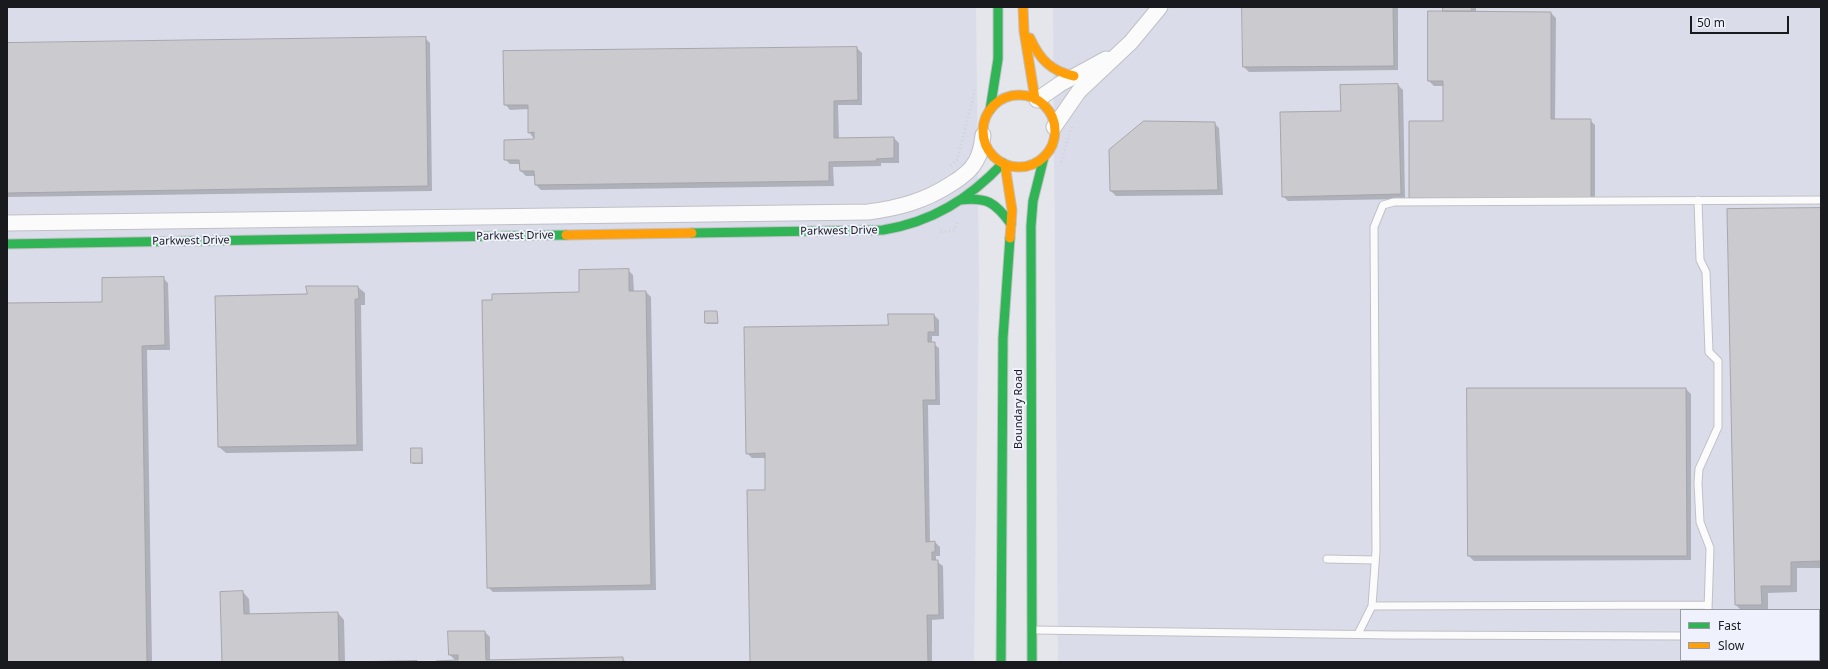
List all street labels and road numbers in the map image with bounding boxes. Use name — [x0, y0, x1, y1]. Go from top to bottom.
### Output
street label: Parkwest Drive — [800, 224, 878, 238]
street label: Parkwest Drive — [476, 229, 554, 243]
street label: Parkwest Drive — [152, 234, 230, 248]
street label: Boundary Road — [1012, 369, 1026, 449]

